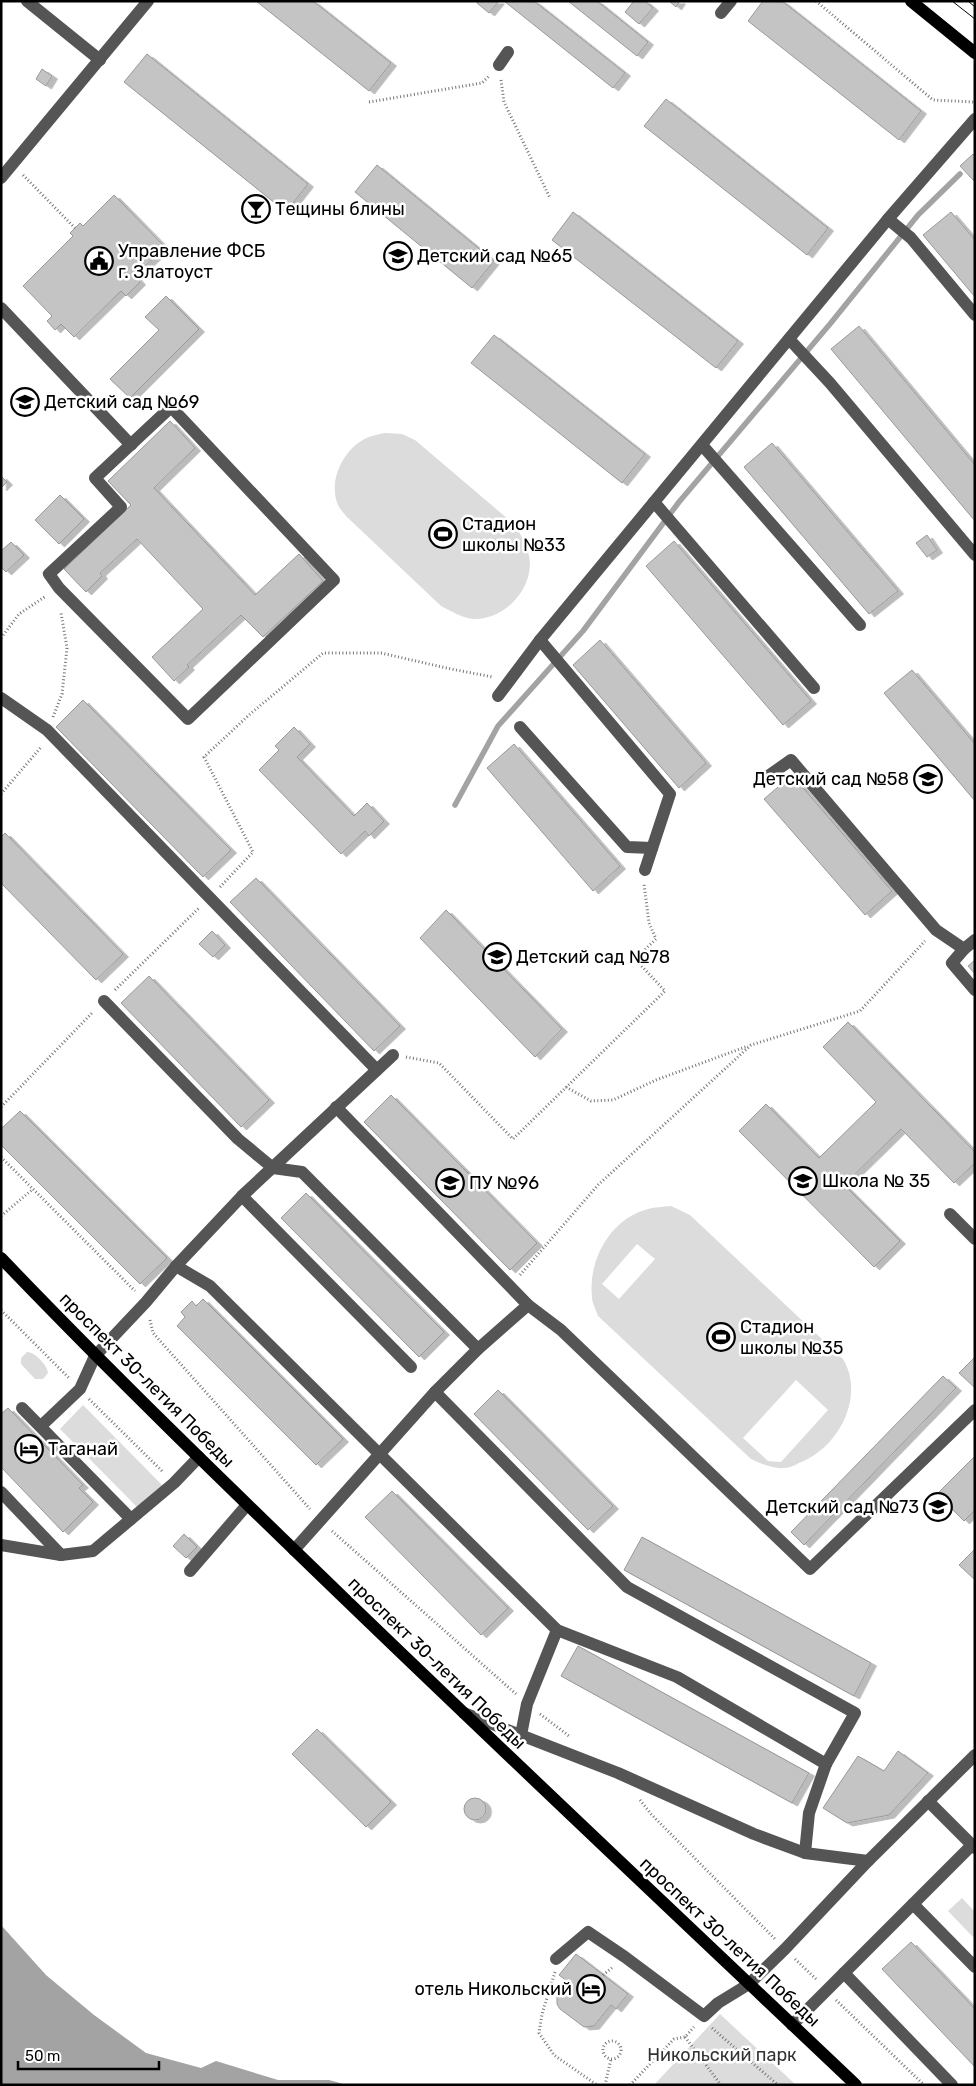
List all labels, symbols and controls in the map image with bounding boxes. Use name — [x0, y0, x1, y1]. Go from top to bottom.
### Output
bar icon: Тещины блины — [241, 194, 271, 224]
place label: Тещины блины — [275, 198, 405, 220]
place label: Управление ФСБ г. Златоуст — [118, 240, 265, 283]
school or university icon: Детский сад №65 — [383, 241, 413, 271]
place label: Детский сад №65 — [417, 245, 572, 267]
public building icon: Управление ФСБ г. Златоуст — [84, 246, 114, 276]
school or university icon: Детский сад №69 — [10, 387, 40, 417]
place label: Детский сад №69 — [44, 391, 199, 413]
place label: Стадион школы №33 — [462, 513, 566, 556]
sports icon: Стадион школы №33 — [428, 519, 458, 549]
school or university icon: Детский сад №58 — [913, 764, 943, 794]
place label: Детский сад №58 — [753, 768, 909, 790]
school or university icon: Детский сад №78 — [482, 942, 512, 972]
place label: Детский сад №78 — [516, 946, 670, 968]
school or university icon: Школа № 35 — [788, 1166, 818, 1196]
school or university icon: ПУ №96 — [435, 1168, 465, 1198]
place label: Школа № 35 — [822, 1170, 930, 1192]
place label: ПУ №96 — [469, 1172, 539, 1194]
street label: проспект 30-летия Победы — [55, 1288, 239, 1472]
place label: Стадион школы №35 — [740, 1316, 843, 1359]
sports icon: Стадион школы №35 — [706, 1322, 736, 1352]
hotel icon: Таганай — [14, 1434, 44, 1464]
place label: Таганай — [48, 1438, 118, 1460]
school or university icon: Детский сад №73 — [923, 1492, 953, 1522]
place label: Детский сад №73 — [765, 1496, 919, 1518]
street label: проспект 30-летия Победы — [344, 1572, 530, 1754]
street label: проспект 30-летия Победы — [635, 1853, 825, 2031]
hotel icon: отель Никольский — [576, 1974, 606, 2004]
place label: отель Никольский — [414, 1978, 572, 2000]
scale bar — [18, 2038, 159, 2070]
park label: Никольский парк — [647, 2044, 797, 2066]
text: 50 m — [25, 2047, 60, 2065]

